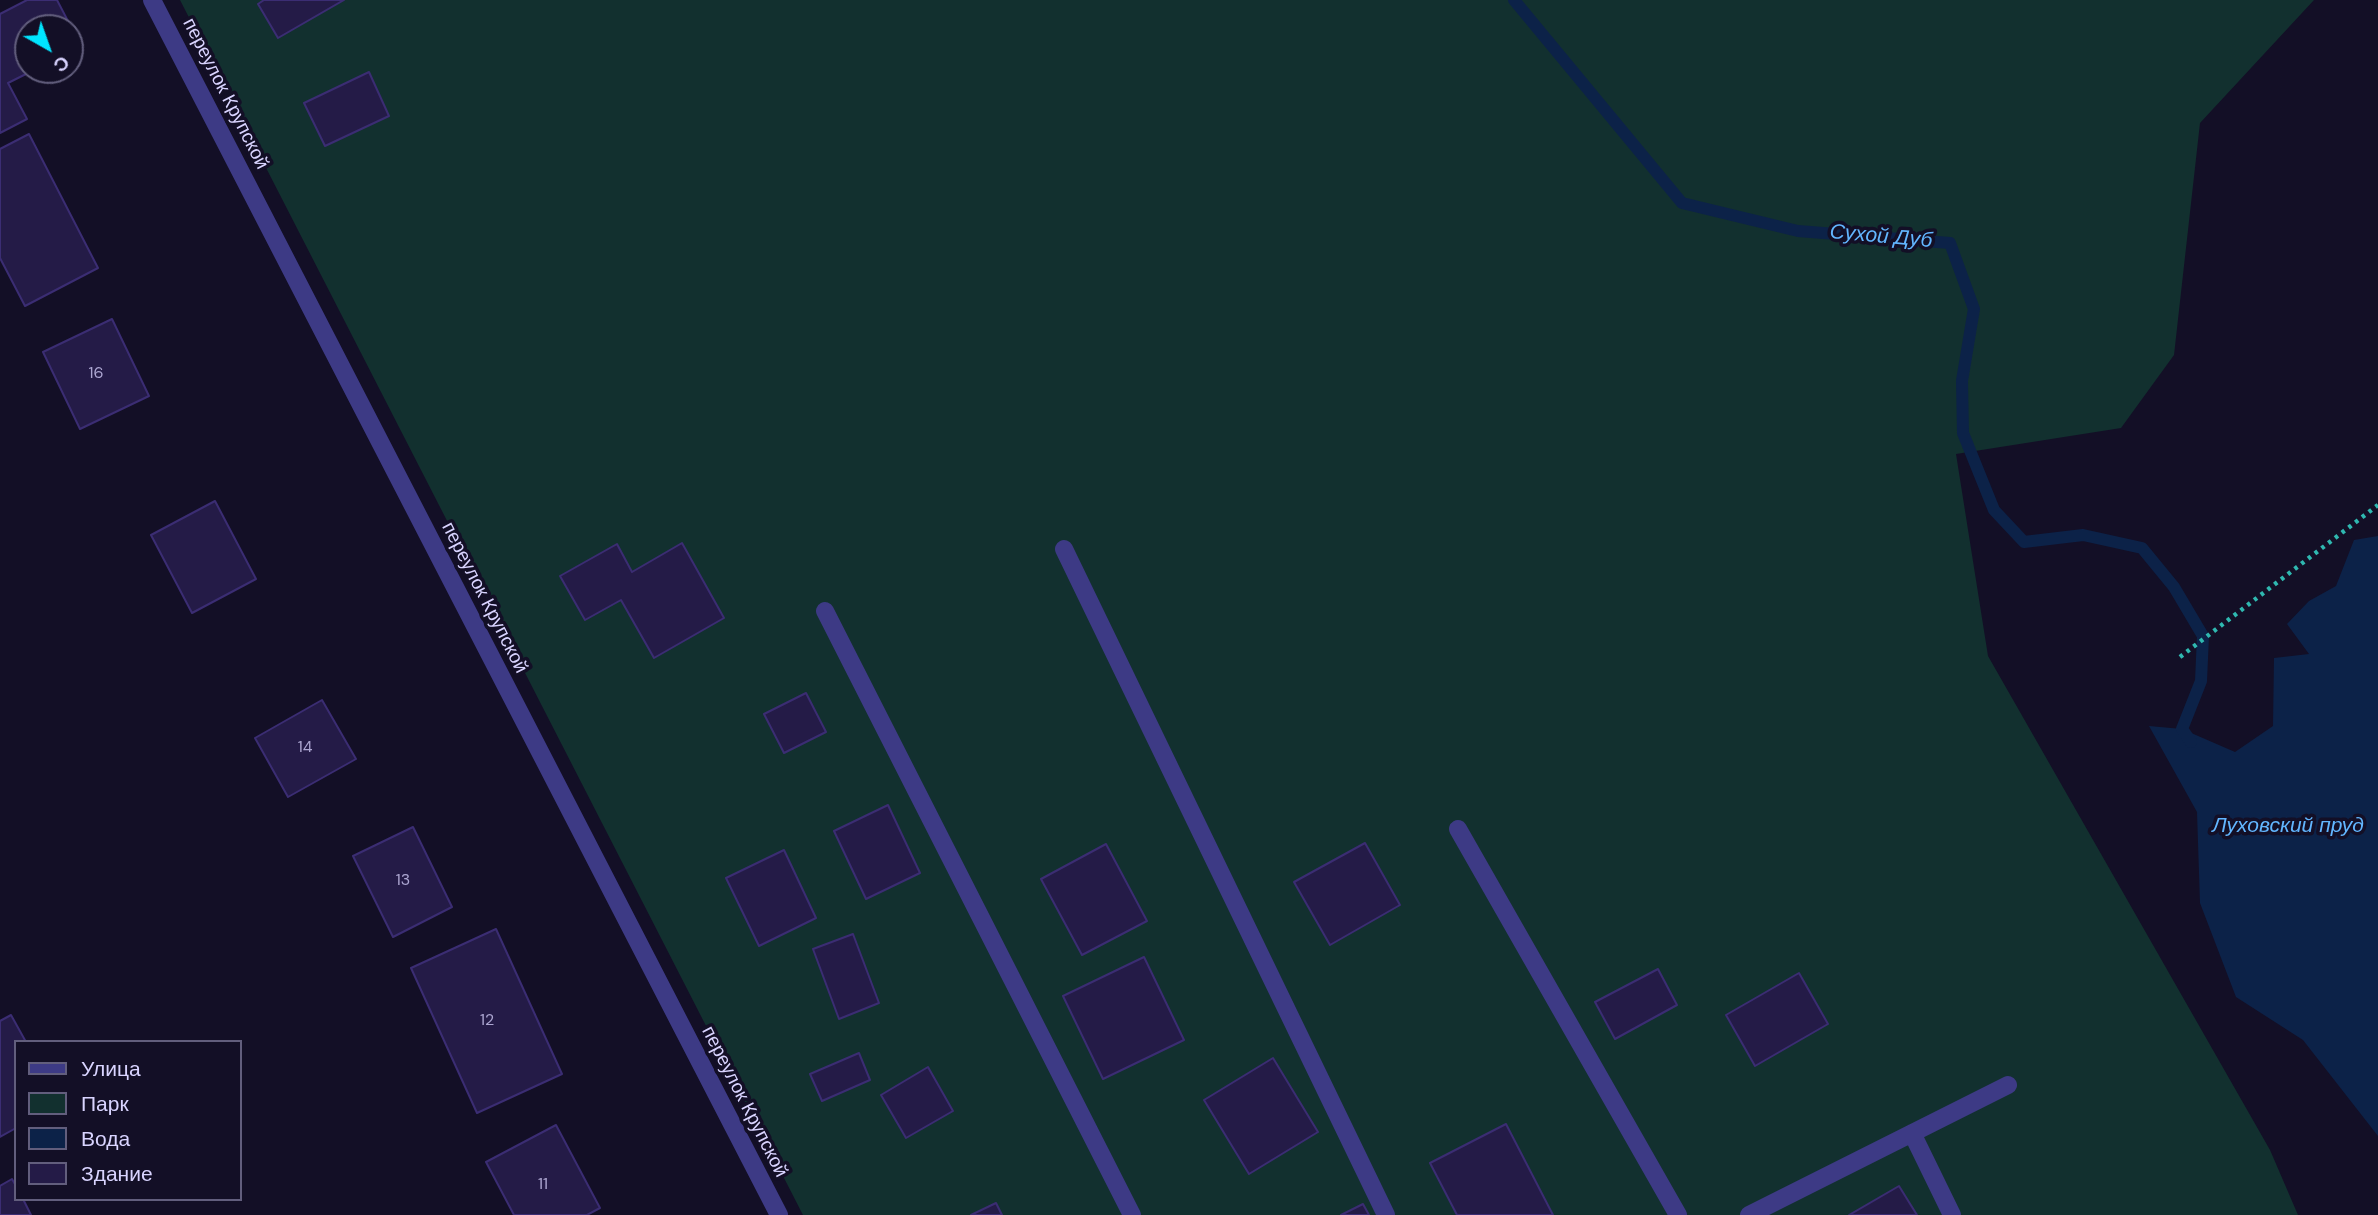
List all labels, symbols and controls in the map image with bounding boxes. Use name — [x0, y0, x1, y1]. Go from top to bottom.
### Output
north arrow — [14, 14, 84, 84]
street label: переулок Крупской — [177, 15, 273, 173]
text: С — [48, 50, 75, 78]
water label: Сухой Дуб — [1829, 220, 1933, 254]
house number: 16 — [88, 364, 104, 384]
street label: переулок Крупской — [436, 519, 532, 677]
house number: 14 — [298, 738, 312, 758]
water label: Луховский пруд — [2212, 813, 2364, 839]
house number: 13 — [396, 871, 410, 891]
house number: 12 — [480, 1011, 494, 1031]
street label: переулок Крупской — [696, 1023, 792, 1181]
legend — [14, 1040, 242, 1201]
text: Улица — [81, 1055, 141, 1083]
text: Парк — [81, 1090, 129, 1118]
text: Вода — [81, 1125, 130, 1153]
text: Здание — [81, 1160, 153, 1188]
house number: 11 — [538, 1175, 548, 1195]

